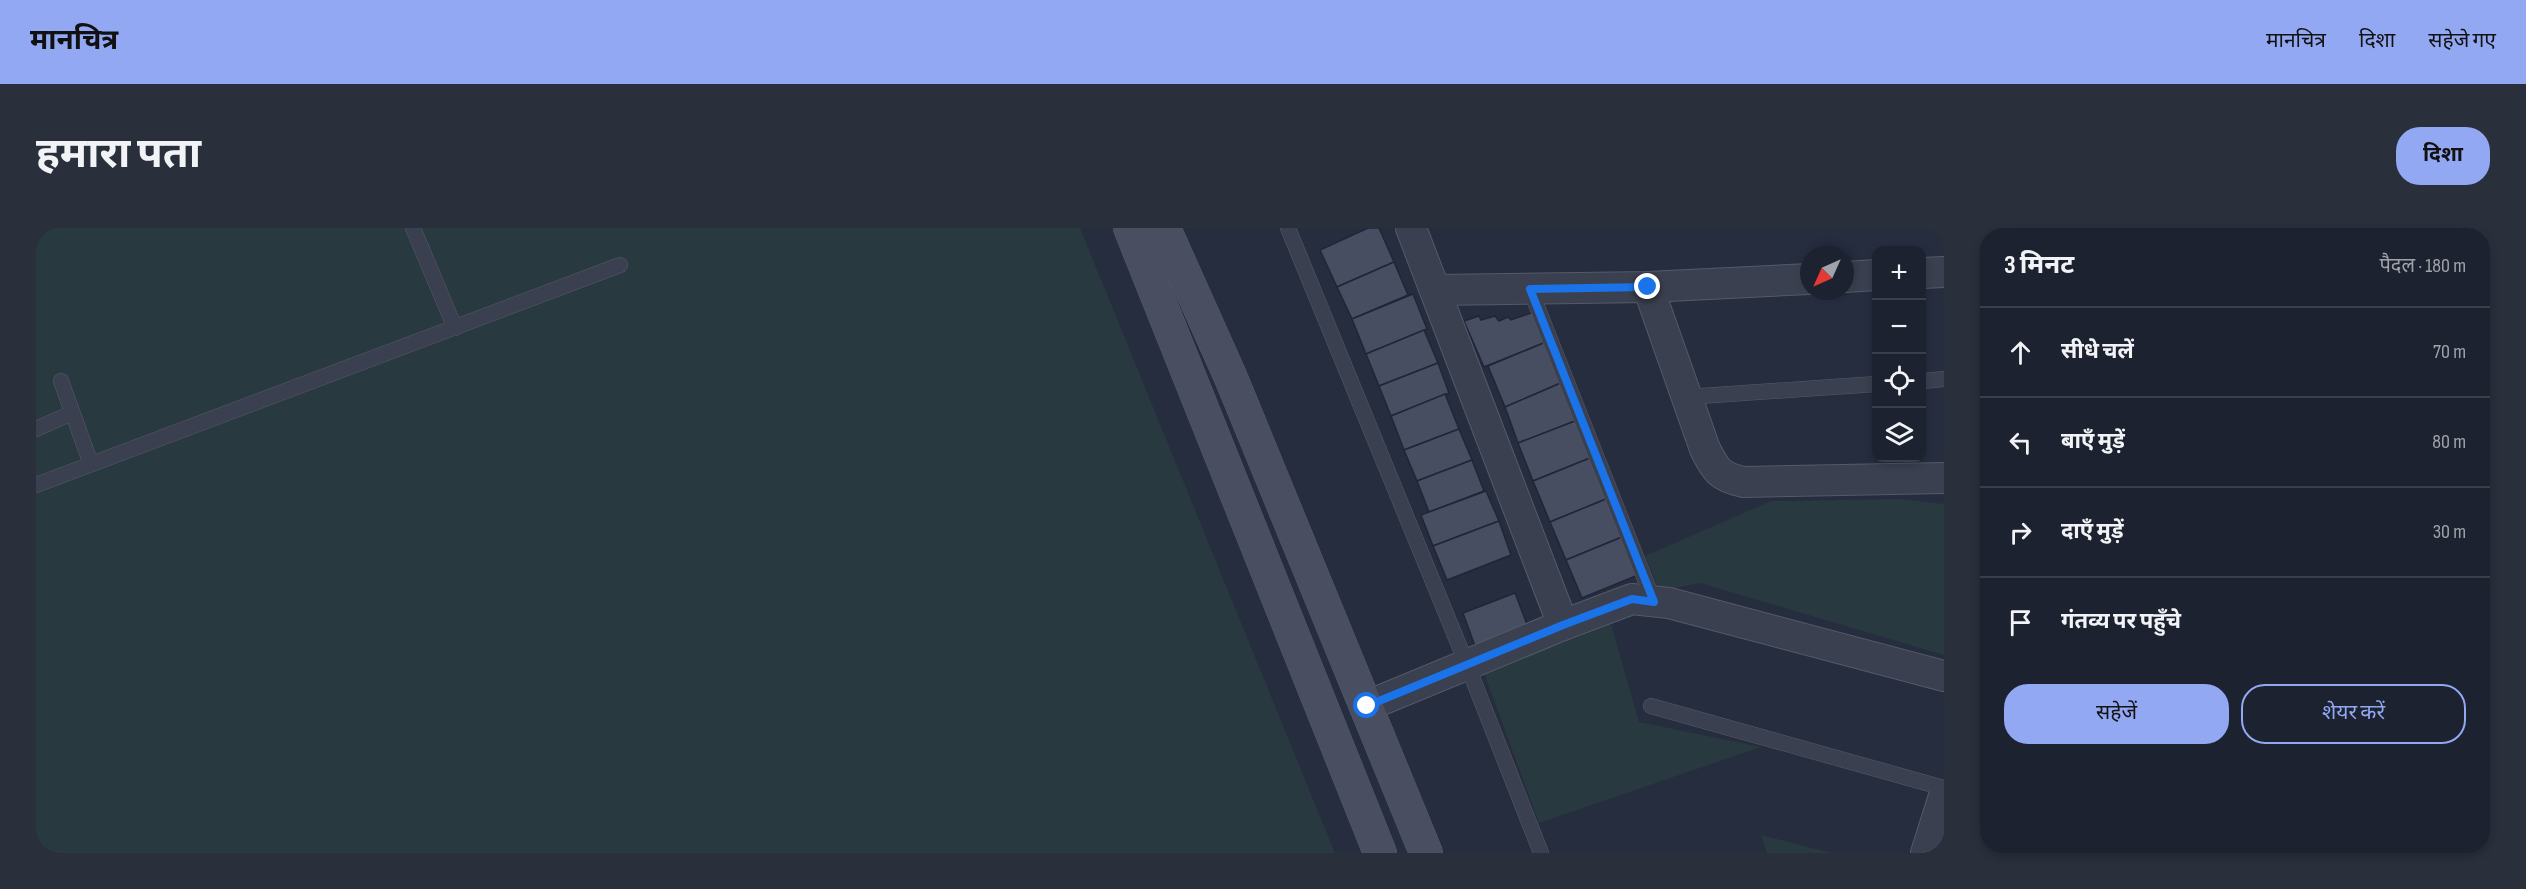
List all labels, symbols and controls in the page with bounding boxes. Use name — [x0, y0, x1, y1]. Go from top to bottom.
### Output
text: मानचित्र — [30, 24, 118, 57]
text: मानचित्र — [2266, 28, 2326, 53]
text: दिशा — [2359, 28, 2395, 53]
text: सहेजे गए — [2428, 28, 2496, 53]
button: दिशा — [2396, 127, 2490, 185]
text: हमारा पता — [36, 129, 201, 180]
north arrow — [1800, 246, 1854, 300]
map controls — [1872, 246, 1926, 462]
button: + — [1872, 246, 1926, 300]
text: 3 मिनट — [2004, 250, 2074, 281]
text: पैदल · 180 m — [2379, 254, 2466, 278]
route end — [1634, 273, 1660, 299]
button: − — [1872, 300, 1926, 354]
icon: ahead — [2004, 336, 2037, 369]
text: सीधे चलें — [2061, 338, 2134, 365]
text: 70 m — [2433, 340, 2466, 364]
button: locate — [1872, 354, 1926, 408]
button: layers — [1872, 408, 1926, 462]
icon: left — [2004, 426, 2037, 459]
text: बाएँ मुड़ें — [2061, 428, 2125, 455]
text: 80 m — [2432, 430, 2466, 454]
icon: right — [2004, 516, 2037, 549]
text: दाएँ मुड़ें — [2061, 518, 2124, 545]
text: 30 m — [2433, 520, 2466, 544]
icon: arrive — [2004, 606, 2037, 639]
text: गंतव्य पर पहुँचे — [2061, 608, 2181, 635]
button: सहेजें — [2004, 684, 2229, 744]
button: शेयर करें — [2241, 684, 2466, 744]
route start — [1353, 692, 1379, 718]

